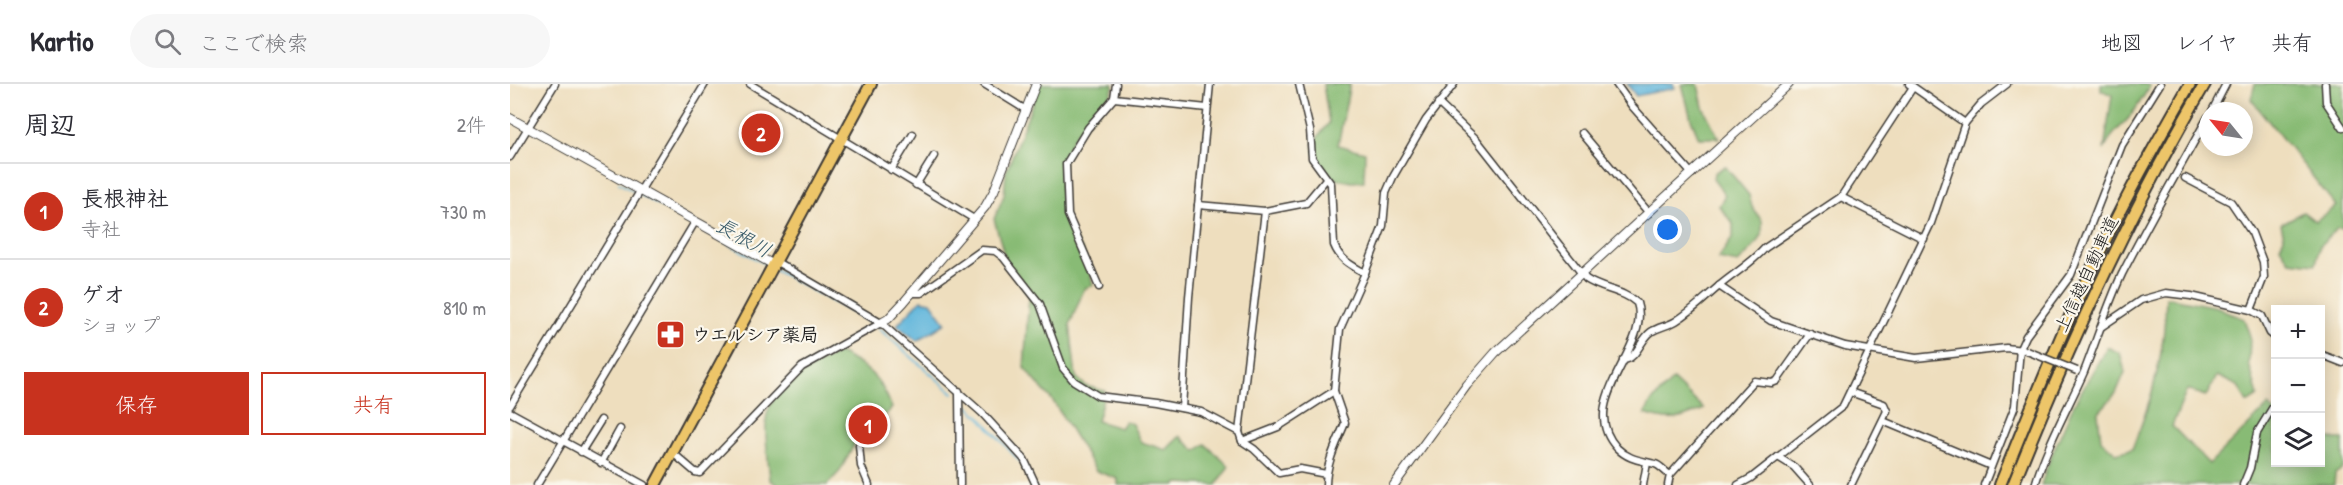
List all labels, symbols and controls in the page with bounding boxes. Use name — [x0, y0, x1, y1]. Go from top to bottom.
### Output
search box — [130, 14, 550, 68]
text: Kartio — [30, 22, 94, 60]
icon: search — [151, 25, 184, 58]
text: ここで検索 — [199, 28, 309, 58]
text: 地図 — [2101, 28, 2143, 57]
text: レイヤ — [2176, 28, 2238, 57]
text: 共有 — [2271, 28, 2313, 57]
north arrow — [2199, 102, 2253, 156]
text: 周辺 — [24, 107, 76, 142]
pin: 2 — [742, 110, 780, 156]
text: 2件 — [457, 111, 486, 138]
text: 長根神社 — [81, 183, 169, 213]
text: 1 — [40, 198, 47, 225]
text: 730 m — [440, 198, 486, 225]
water label: 長根川 — [711, 211, 777, 263]
street label: 上信越自動車道 — [2048, 212, 2124, 336]
text: 寺社 — [81, 215, 121, 242]
your location — [1653, 215, 1682, 244]
text: ゲオ — [81, 279, 125, 309]
text: 2 — [39, 294, 48, 321]
text: 810 m — [443, 294, 486, 321]
map controls — [2271, 305, 2325, 467]
button: + — [2271, 305, 2325, 359]
text: ショップ — [81, 311, 160, 338]
pharmacy icon: ウエルシア薬局 — [655, 318, 687, 350]
place label: ウエルシア薬局 — [692, 322, 818, 347]
button: − — [2271, 359, 2325, 413]
button: 保存 — [24, 372, 249, 435]
button: 共有 — [261, 372, 486, 435]
pin: 1 — [848, 402, 888, 448]
button: layers — [2271, 413, 2325, 467]

